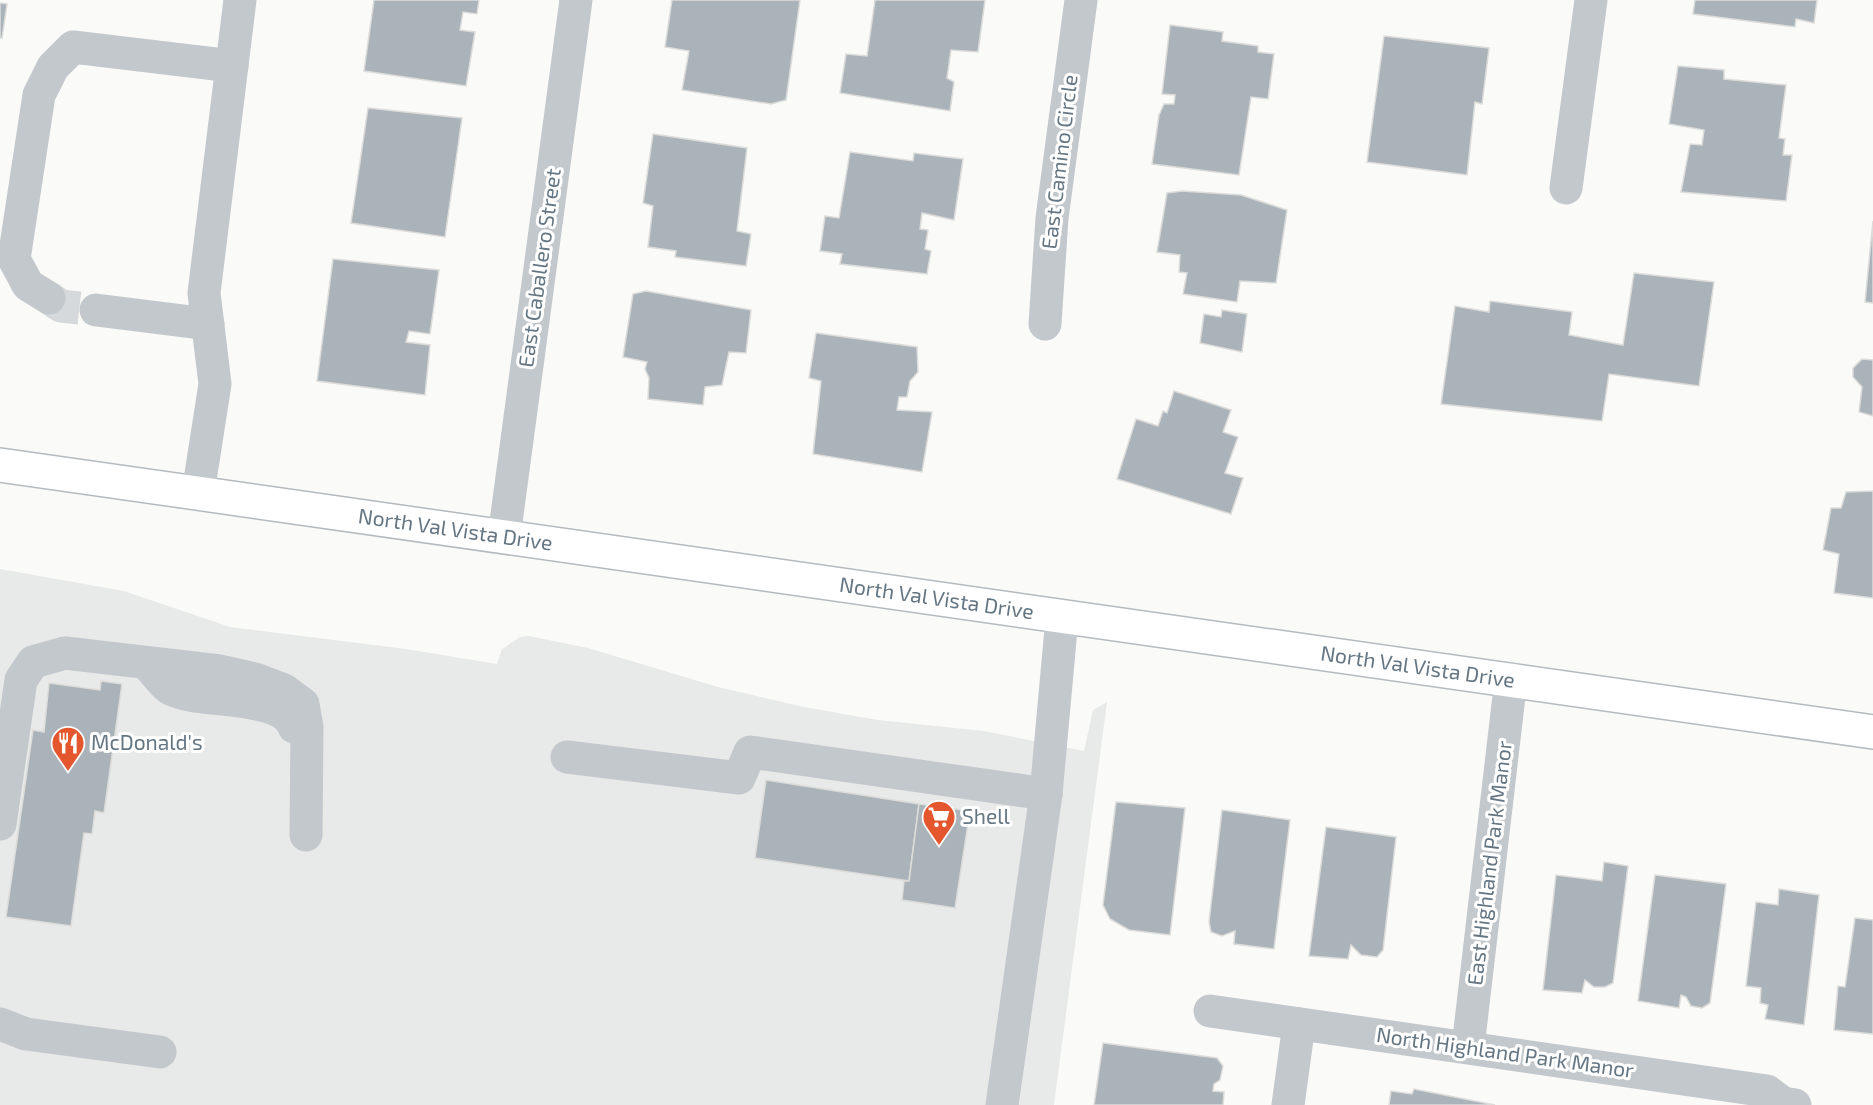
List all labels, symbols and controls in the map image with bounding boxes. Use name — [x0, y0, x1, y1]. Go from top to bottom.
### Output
street label: East Camino Circle — [1035, 73, 1082, 251]
street label: East Caballero Street — [512, 167, 565, 369]
street label: North Val Vista Drive — [357, 502, 554, 555]
street label: North Val Vista Drive — [838, 571, 1036, 623]
street label: North Val Vista Drive — [1319, 639, 1517, 692]
restaurant icon: McDonald's — [50, 725, 86, 772]
place label: McDonald's — [91, 729, 203, 754]
street label: East Highland Park Manor — [1461, 738, 1516, 987]
supermarket icon: Shell — [921, 799, 957, 846]
place label: Shell — [962, 803, 1010, 828]
street label: North Highland Park Manor — [1375, 1021, 1636, 1082]

